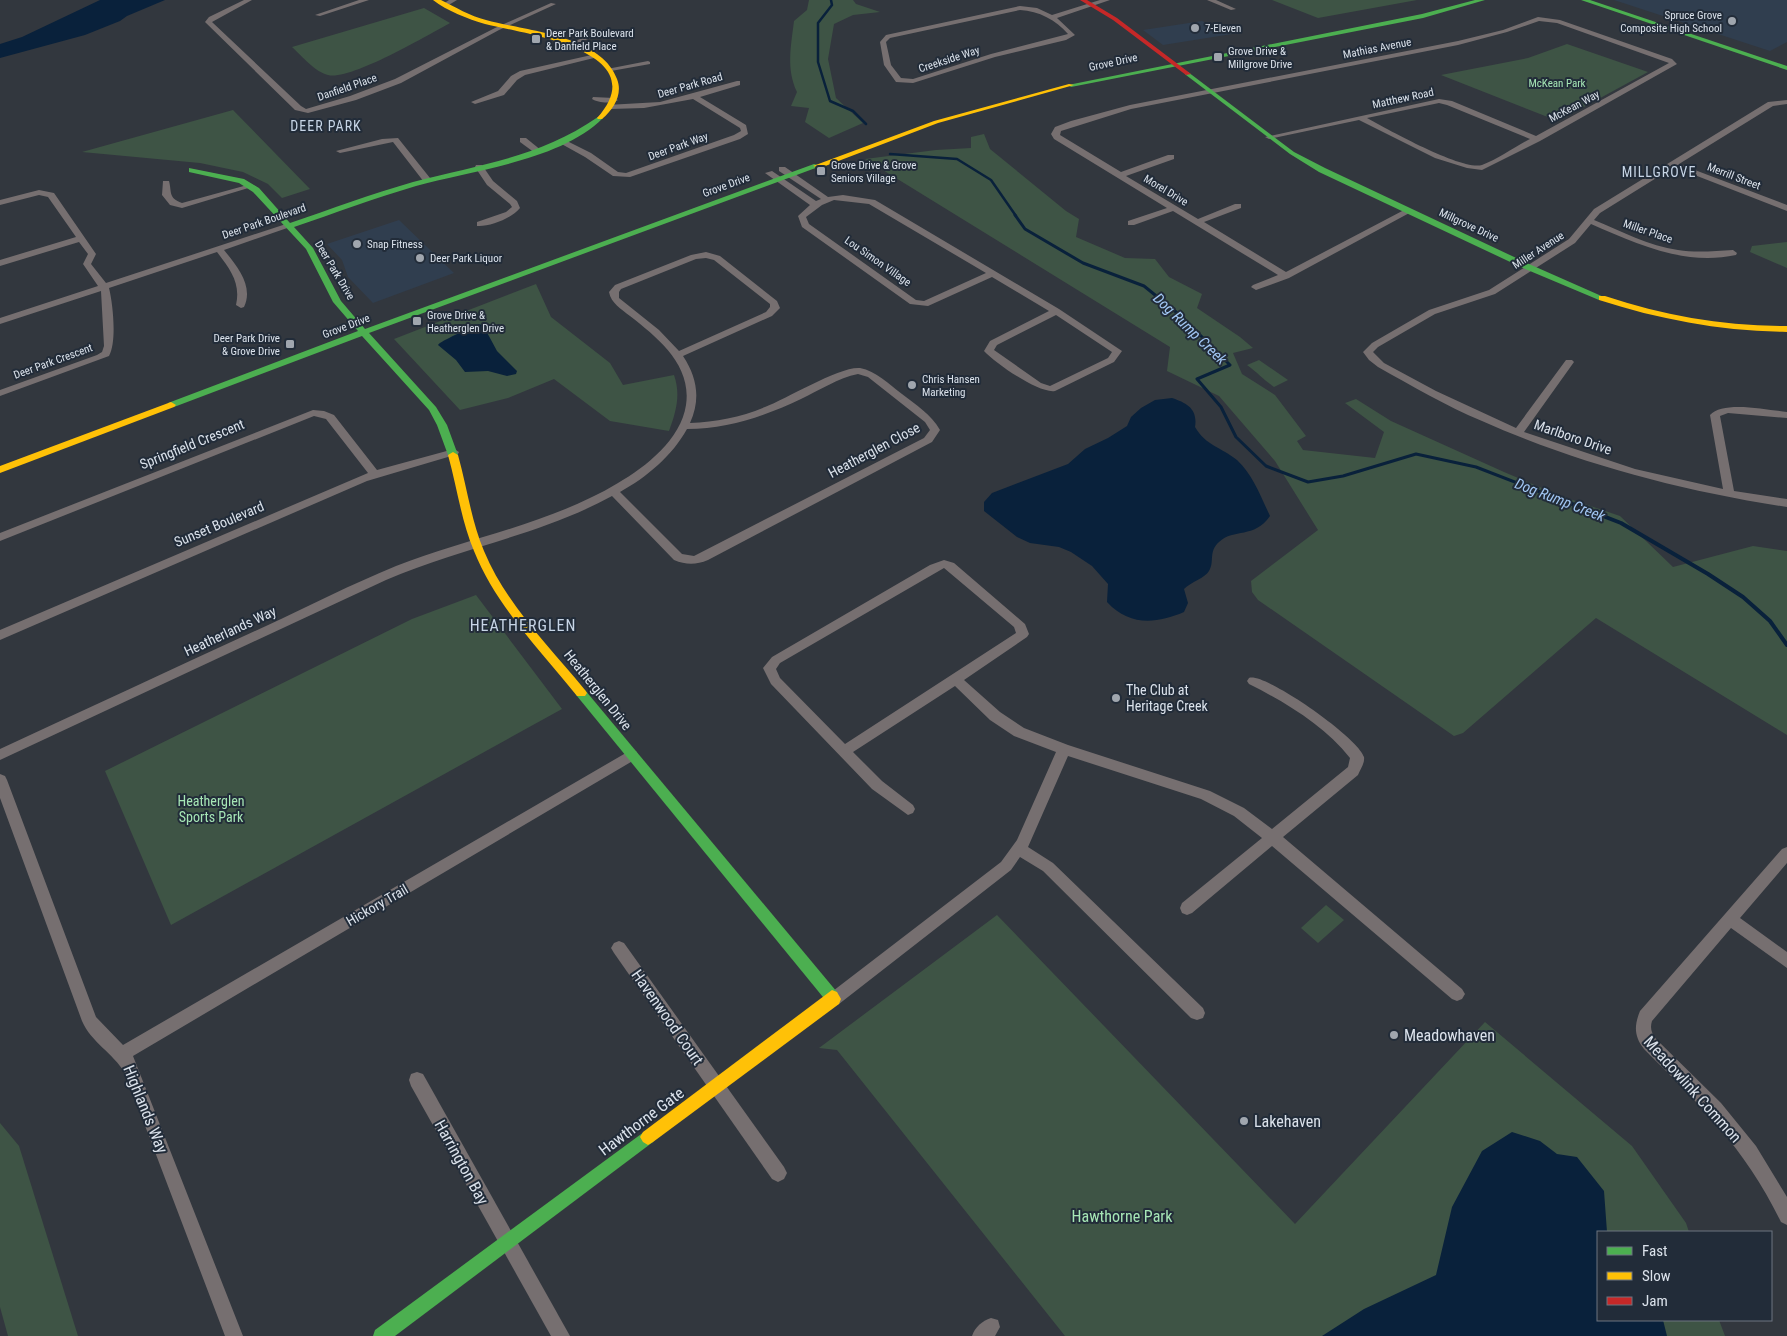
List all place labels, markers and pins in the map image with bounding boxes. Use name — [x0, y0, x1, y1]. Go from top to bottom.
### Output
place label: Spruce Grove Composite High School — [1620, 9, 1722, 35]
marker: Spruce Grove Composite High School — [1726, 15, 1738, 27]
marker: 7-Eleven — [1189, 22, 1201, 34]
place label: 7-Eleven — [1205, 22, 1241, 35]
place label: Deer Park Boulevard & Danfield Place — [546, 27, 634, 53]
marker: Deer Park Boulevard & Danfield Place — [530, 33, 542, 45]
place label: Grove Drive & Millgrove Drive — [1228, 45, 1292, 71]
marker: Grove Drive & Millgrove Drive — [1212, 51, 1224, 63]
place label: Grove Drive & Grove Seniors Village — [831, 159, 916, 185]
marker: Grove Drive & Grove Seniors Village — [815, 165, 827, 177]
marker: Snap Fitness — [351, 238, 363, 250]
place label: Snap Fitness — [367, 238, 423, 251]
marker: Deer Park Liquor — [414, 252, 426, 264]
place label: Deer Park Liquor — [430, 252, 503, 265]
place label: Grove Drive & Heatherglen Drive — [427, 309, 504, 335]
marker: Grove Drive & Heatherglen Drive — [411, 315, 423, 327]
place label: Deer Park Drive & Grove Drive — [213, 332, 280, 358]
marker: Deer Park Drive & Grove Drive — [284, 338, 296, 350]
place label: Chris Hansen Marketing — [922, 373, 980, 399]
marker: Chris Hansen Marketing — [906, 379, 918, 391]
place label: The Club at Heritage Creek — [1126, 682, 1208, 714]
marker: The Club at Heritage Creek — [1110, 692, 1122, 704]
place label: Meadowhaven — [1404, 1026, 1495, 1045]
marker: Meadowhaven — [1388, 1029, 1400, 1041]
place label: Lakehaven — [1254, 1112, 1321, 1131]
marker: Lakehaven — [1238, 1115, 1250, 1127]

